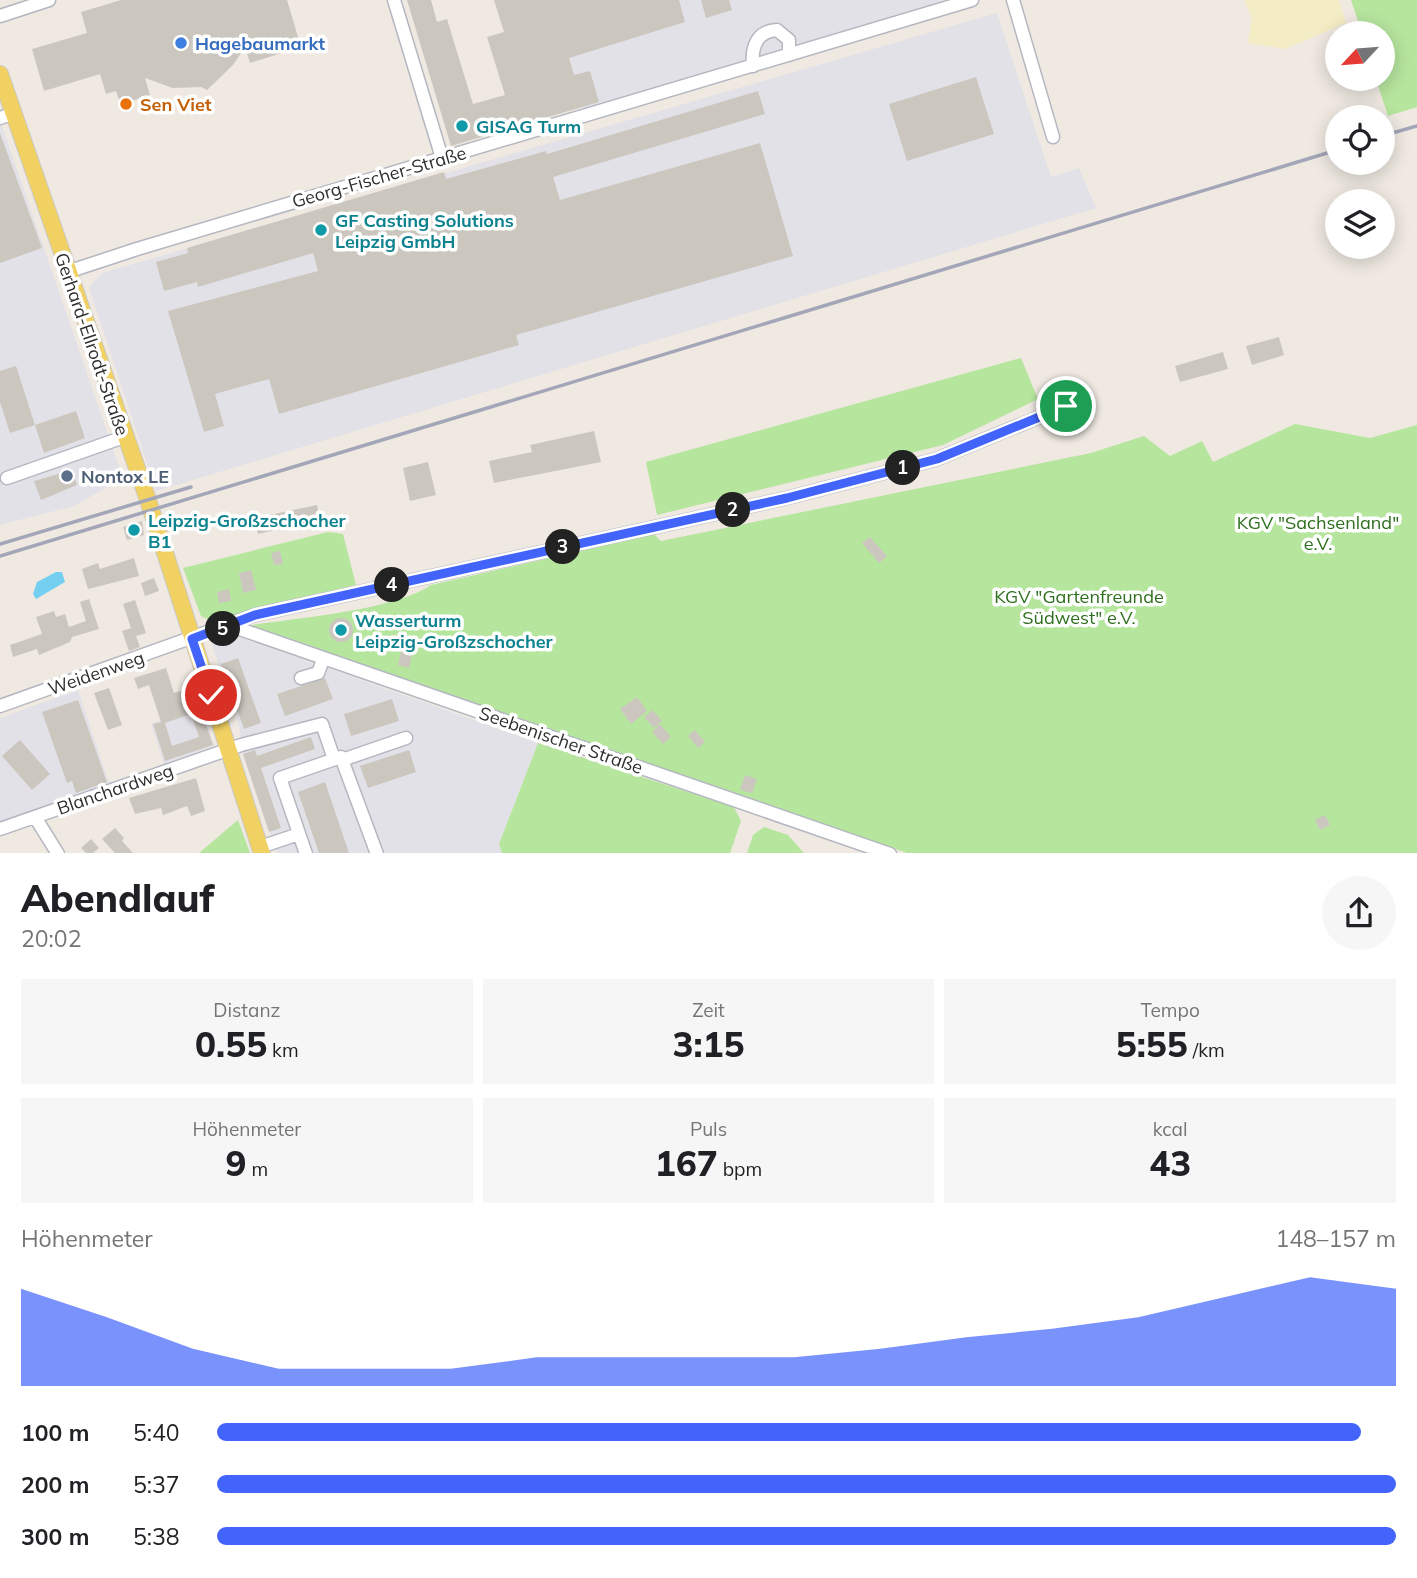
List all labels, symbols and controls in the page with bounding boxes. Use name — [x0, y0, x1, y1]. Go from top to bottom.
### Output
north arrow — [1325, 21, 1395, 91]
map controls — [1325, 21, 1395, 259]
place label: Hagebaumarkt — [195, 32, 325, 55]
marker: Hagebaumarkt — [173, 35, 189, 51]
place label: Sen Viet — [140, 93, 212, 116]
marker: Sen Viet — [118, 96, 134, 112]
button: locate — [1325, 105, 1395, 175]
place label: GISAG Turm — [476, 115, 581, 138]
marker: GISAG Turm — [454, 118, 470, 134]
street label: Georg-Fischer-Straße — [289, 141, 469, 213]
button: layers — [1325, 189, 1395, 259]
place label: GF Casting Solutions Leipzig GmbH — [335, 209, 514, 253]
marker: GF Casting Solutions Leipzig GmbH — [313, 222, 329, 238]
street label: Gerhard-Ellrodt-Straße — [50, 250, 134, 438]
pin — [1036, 376, 1096, 436]
icon: arrive — [1047, 387, 1085, 425]
pin: 1 — [886, 450, 920, 486]
text: 1 — [897, 455, 908, 479]
place label: Nontox LE — [81, 465, 169, 488]
marker: Nontox LE — [59, 468, 75, 484]
pin: 2 — [716, 492, 750, 528]
text: 2 — [727, 497, 738, 521]
place label: Leipzig-Großzschocher B1 — [148, 509, 347, 553]
park label: KGV "Sachsenland" e.V. — [1237, 511, 1399, 555]
marker: Leipzig-Großzschocher B1 — [126, 522, 142, 538]
pin: 3 — [546, 530, 580, 564]
text: 3 — [557, 534, 568, 558]
pin: 4 — [374, 568, 410, 602]
text: 4 — [386, 572, 397, 596]
park label: KGV "Gartenfreunde Südwest" e.V. — [994, 585, 1164, 629]
place label: Wasserturm Leipzig-Großzschocher — [355, 609, 554, 653]
pin: 5 — [206, 612, 241, 646]
text: 5 — [217, 616, 228, 640]
marker: Wasserturm Leipzig-Großzschocher — [333, 622, 349, 638]
street label: Weidenweg — [45, 646, 147, 700]
pin — [181, 665, 241, 725]
icon: check — [192, 676, 230, 714]
street label: Seebenischer Straße — [476, 701, 646, 779]
street label: Blanchardweg — [54, 758, 176, 820]
text: Abendlauf — [21, 874, 214, 922]
button: share — [1322, 876, 1396, 950]
text: 20:02 — [21, 924, 81, 953]
text: Distanz — [213, 998, 280, 1022]
text: Zeit — [692, 998, 725, 1022]
text: Tempo — [1141, 998, 1200, 1022]
text: 0.55 — [195, 1022, 267, 1066]
text: 3:15 — [672, 1022, 745, 1066]
text: 5:55 — [1116, 1022, 1188, 1066]
text: km — [267, 1038, 299, 1062]
text: /km — [1188, 1038, 1225, 1062]
text: Höhenmeter — [192, 1117, 301, 1141]
text: Puls — [690, 1117, 727, 1141]
text: kcal — [1153, 1117, 1188, 1141]
text: 9 — [225, 1141, 247, 1185]
text: 167 — [655, 1141, 718, 1185]
text: 43 — [1149, 1141, 1191, 1185]
text: m — [247, 1157, 268, 1181]
text: bpm — [718, 1157, 762, 1181]
text: Höhenmeter — [21, 1224, 153, 1253]
text: 148–157 m — [1275, 1224, 1396, 1253]
text: 100 m — [21, 1418, 89, 1447]
text: 5:40 — [133, 1418, 180, 1447]
text: 200 m — [21, 1470, 89, 1499]
text: 5:37 — [133, 1470, 180, 1499]
text: 300 m — [21, 1522, 89, 1551]
text: 5:38 — [133, 1522, 180, 1551]

